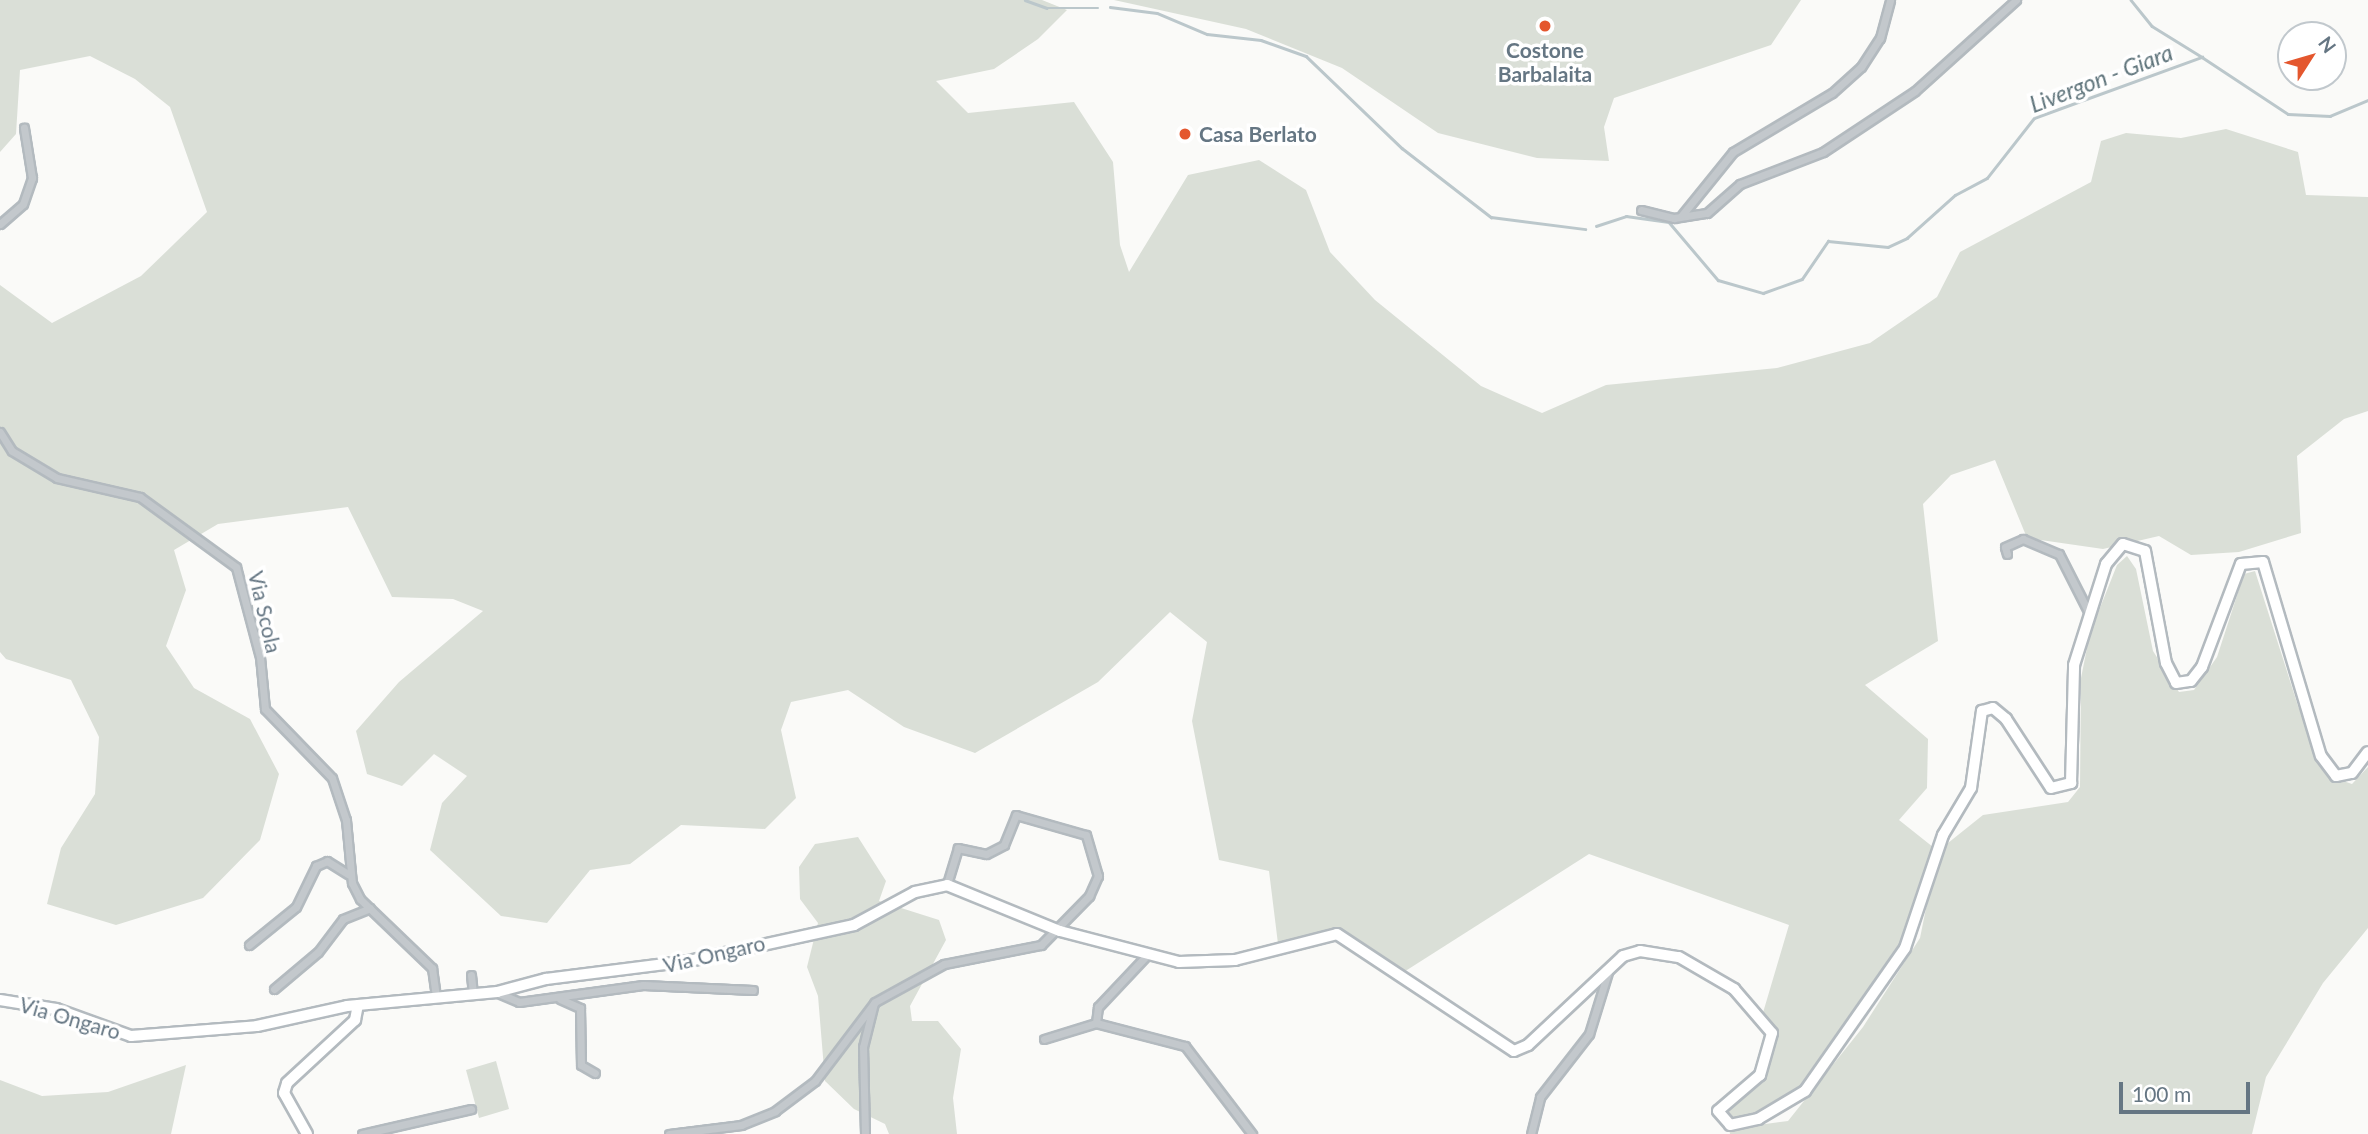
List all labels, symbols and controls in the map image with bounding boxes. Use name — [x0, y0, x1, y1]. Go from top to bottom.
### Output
marker: Costone Barbalaita — [1537, 18, 1553, 34]
north arrow — [2277, 21, 2347, 91]
text: N — [2314, 31, 2341, 57]
place label: Costone Barbalaita — [1498, 37, 1592, 87]
water label: Livergon - Giara — [2026, 38, 2176, 118]
place label: Casa Berlato — [1199, 121, 1317, 147]
marker: Casa Berlato — [1177, 126, 1193, 142]
street label: Via Scola — [243, 568, 287, 656]
street label: Via Ongaro — [661, 930, 767, 978]
street label: Via Ongaro — [17, 992, 123, 1044]
scale bar — [2123, 1068, 2254, 1112]
text: 100 m — [2132, 1081, 2191, 1106]

